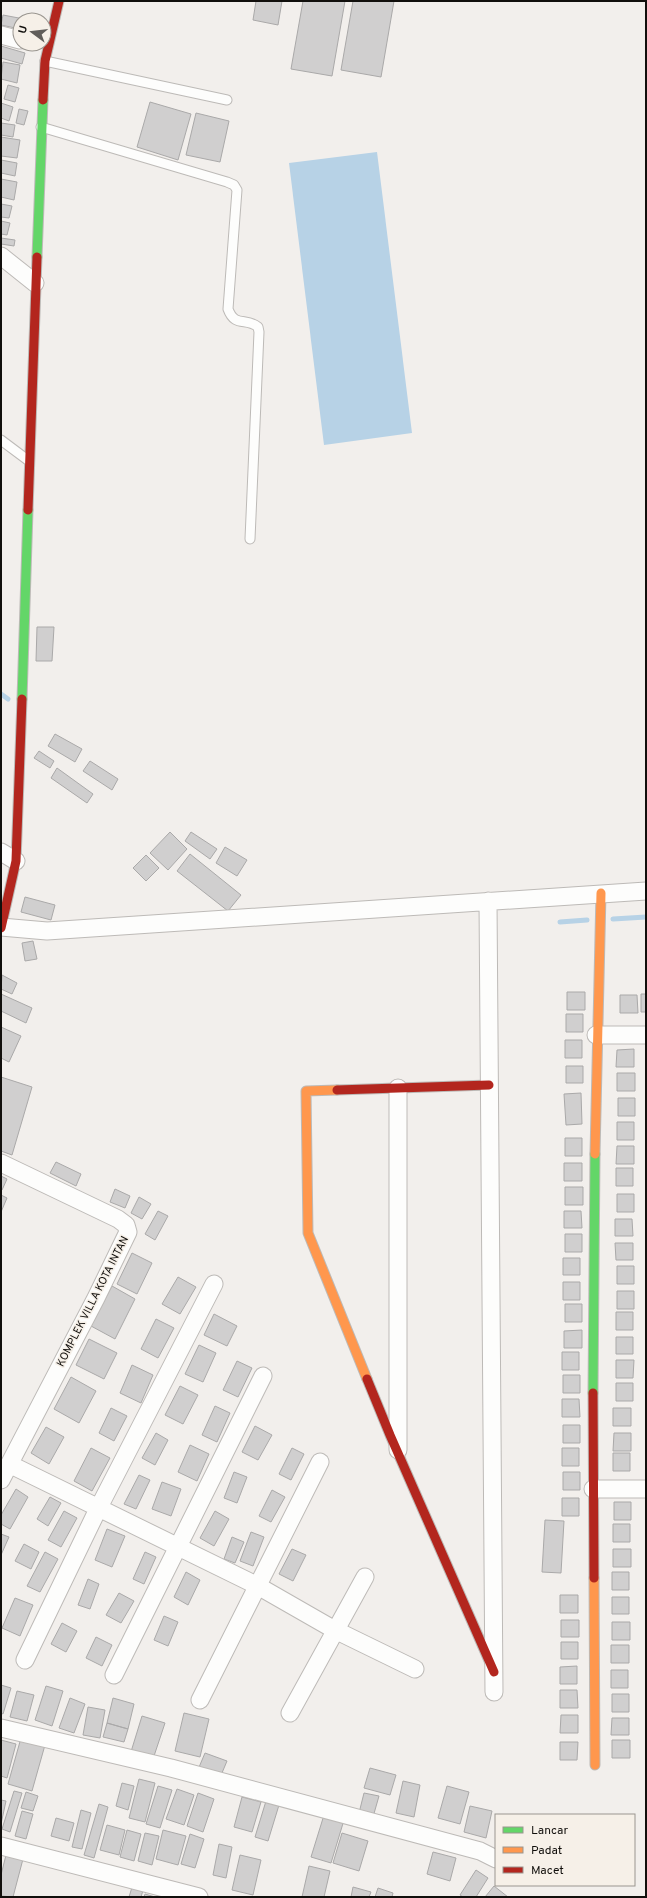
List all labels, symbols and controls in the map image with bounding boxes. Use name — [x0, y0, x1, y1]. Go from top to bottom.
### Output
north arrow — [12, 12, 52, 52]
text: U — [16, 24, 31, 35]
street label: KOMPLEK VILLA KOTA INTAN — [54, 1234, 132, 1369]
legend — [495, 1814, 635, 1886]
text: Lancar — [531, 1823, 568, 1839]
text: Padat — [531, 1843, 562, 1859]
text: Macet — [531, 1863, 564, 1879]

